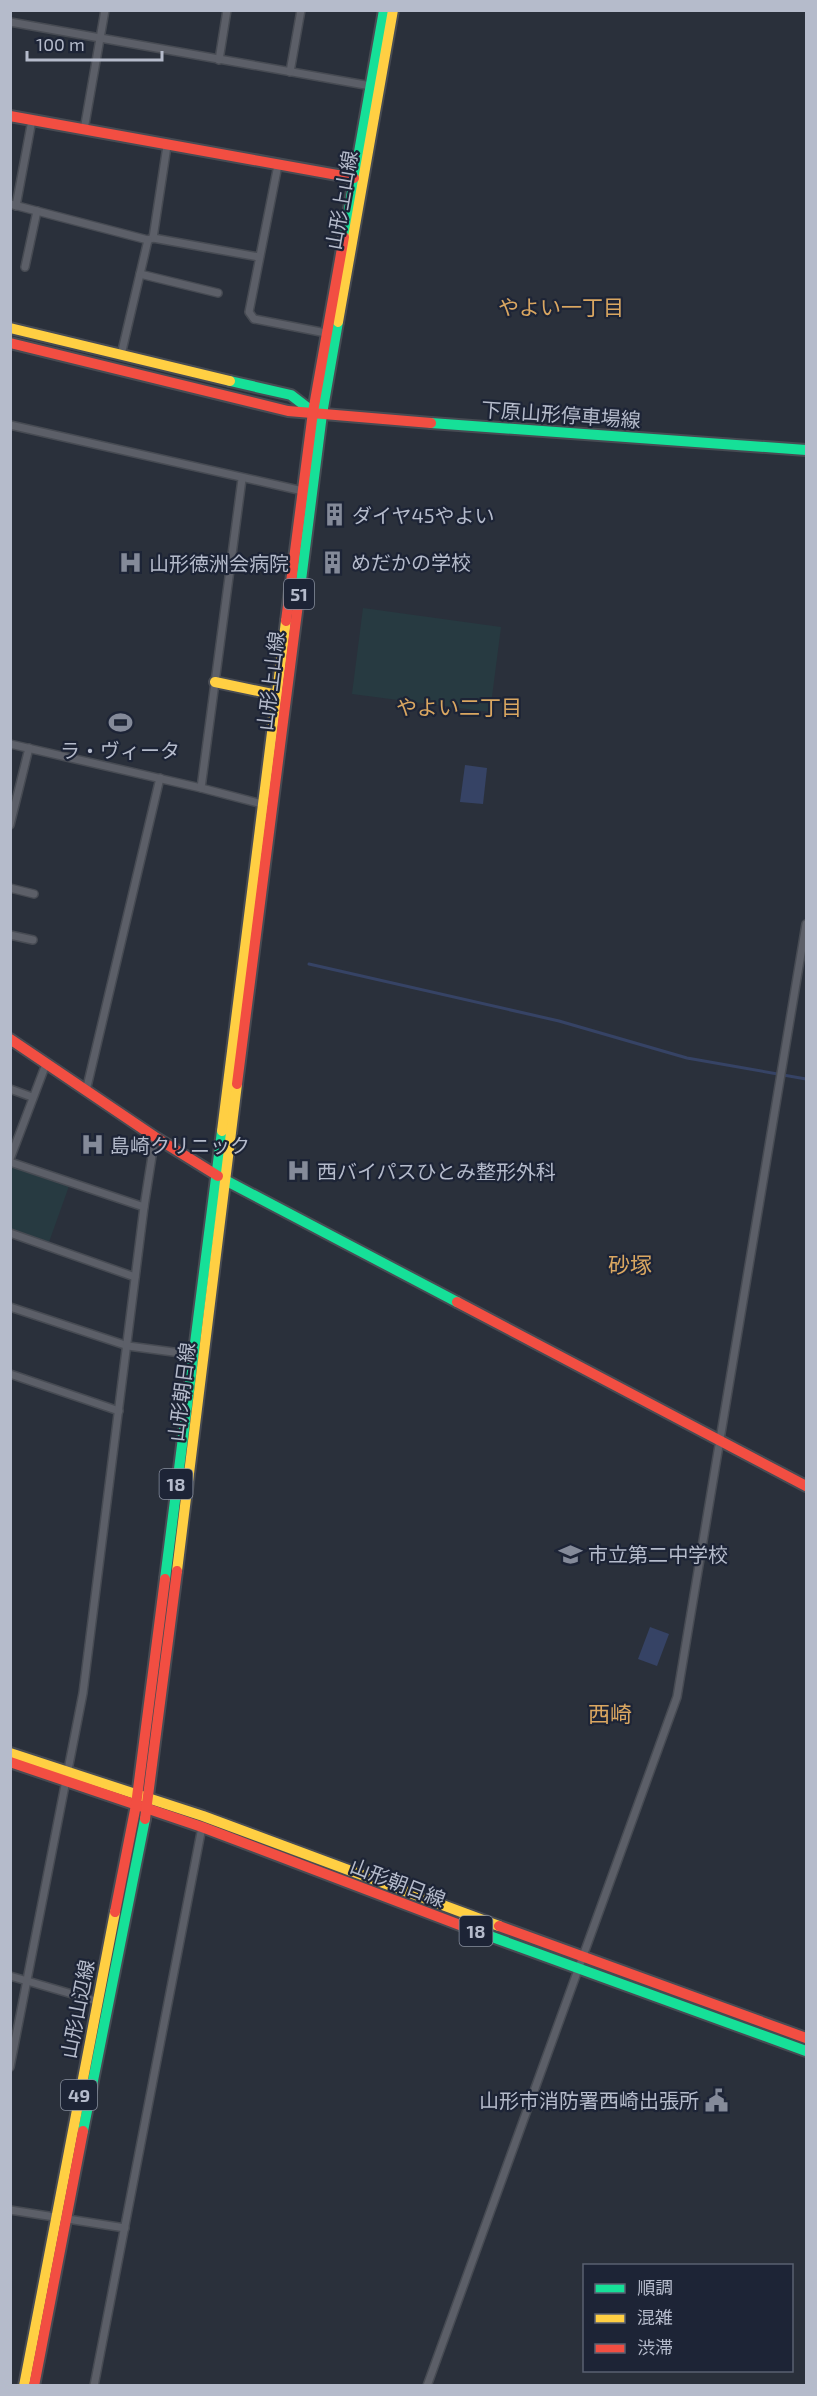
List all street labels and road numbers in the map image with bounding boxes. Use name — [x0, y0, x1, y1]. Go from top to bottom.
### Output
street label: 山形上山線 — [320, 149, 362, 251]
street label: 下原山形停車場線 — [480, 396, 642, 432]
road number: 51 — [284, 579, 314, 609]
street label: 山形上山線 — [252, 630, 288, 732]
street label: 山形朝日線 — [163, 1341, 199, 1443]
road number: 18 — [160, 1469, 192, 1499]
street label: 山形朝日線 — [347, 1853, 449, 1911]
road number: 18 — [460, 1916, 492, 1946]
street label: 山形山辺線 — [56, 1958, 98, 2060]
road number: 49 — [61, 2080, 97, 2110]

